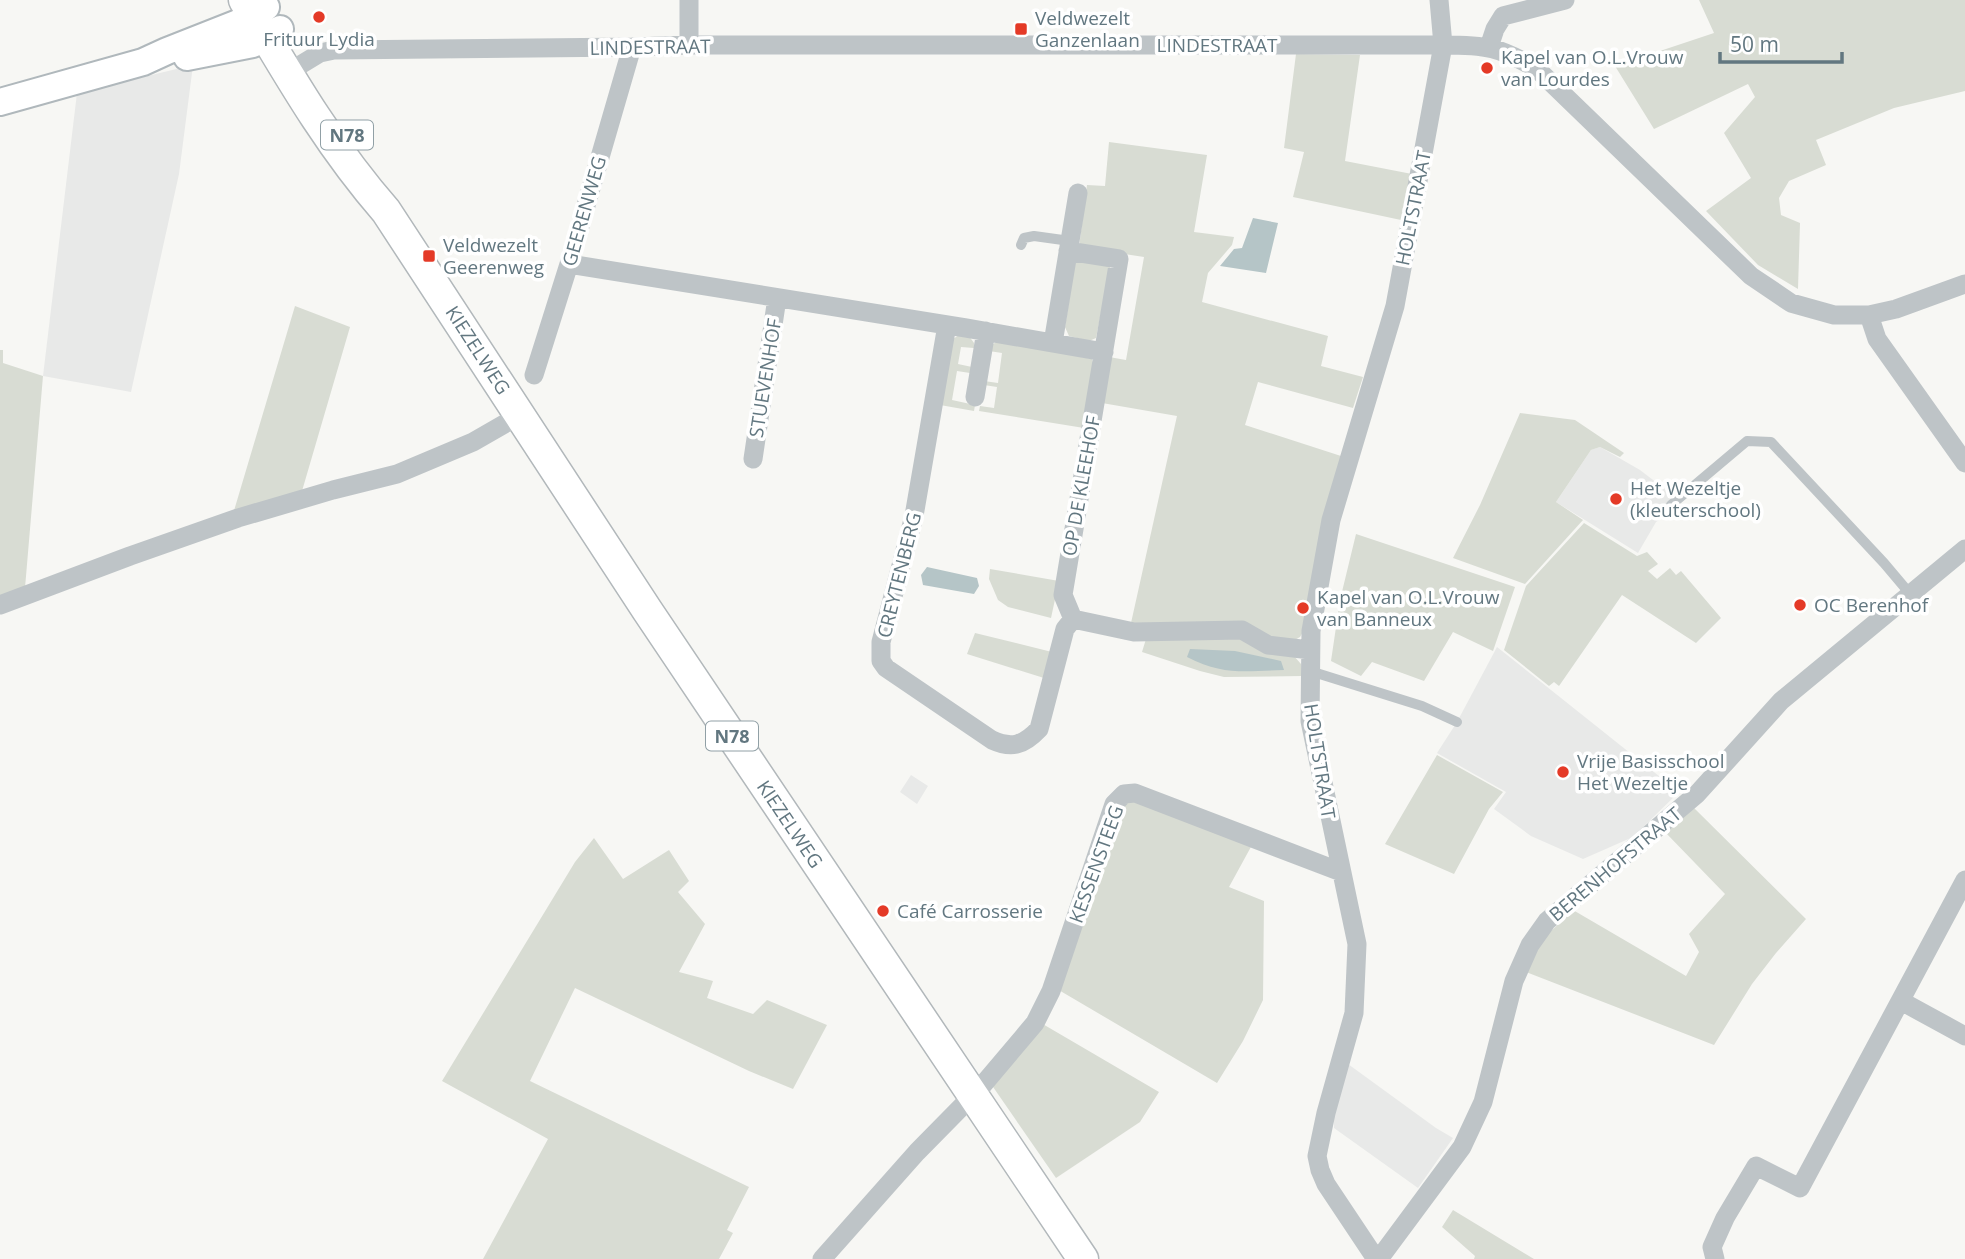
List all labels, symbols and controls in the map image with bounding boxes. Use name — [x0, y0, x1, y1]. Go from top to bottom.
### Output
place label: Veldwezelt Ganzenlaan — [1035, 5, 1140, 53]
marker: Frituur Lydia — [311, 9, 327, 25]
marker: Veldwezelt Ganzenlaan — [1013, 21, 1029, 37]
scale bar — [1720, 21, 1842, 65]
place label: Frituur Lydia — [263, 26, 375, 52]
text: 50 m — [1730, 30, 1779, 58]
street label: LINDESTRAAT — [1157, 32, 1278, 58]
street label: LINDESTRAAT — [589, 33, 711, 61]
place label: Kapel van O.L.Vrouw van Lourdes — [1501, 44, 1684, 92]
marker: Kapel van O.L.Vrouw van Lourdes — [1479, 60, 1495, 76]
road number: N78 — [321, 120, 373, 150]
street label: HOLTSTRAAT — [1389, 148, 1437, 268]
street label: GEERENWEG — [556, 153, 612, 269]
place label: Veldwezelt Geerenweg — [443, 232, 544, 280]
marker: Veldwezelt Geerenweg — [421, 248, 437, 264]
street label: KIEZELWEG — [440, 301, 516, 399]
street label: STUEVENHOF — [743, 316, 787, 439]
street label: OP DE KLEEHOF — [1056, 414, 1106, 558]
place label: Het Wezeltje (kleuterschool) — [1630, 475, 1761, 523]
marker: Het Wezeltje (kleuterschool) — [1608, 491, 1624, 507]
street label: CREYTENBERG — [871, 509, 927, 641]
place label: Kapel van O.L.Vrouw van Banneux — [1317, 584, 1500, 632]
place label: OC Berenhof — [1814, 592, 1930, 618]
marker: OC Berenhof — [1792, 597, 1808, 613]
marker: Kapel van O.L.Vrouw van Banneux — [1295, 600, 1311, 616]
street label: HOLTSTRAAT — [1298, 702, 1342, 821]
road number: N78 — [706, 722, 758, 750]
place label: Vrije Basisschool Het Wezeltje — [1577, 748, 1725, 796]
marker: Vrije Basisschool Het Wezeltje — [1555, 764, 1571, 780]
street label: KIEZELWEG — [751, 775, 829, 873]
street label: KESSENSTEEG — [1063, 801, 1129, 927]
street label: BERENHOFSTRAAT — [1543, 801, 1687, 927]
place label: Café Carrosserie — [897, 898, 1043, 924]
marker: Café Carrosserie — [875, 903, 891, 919]

